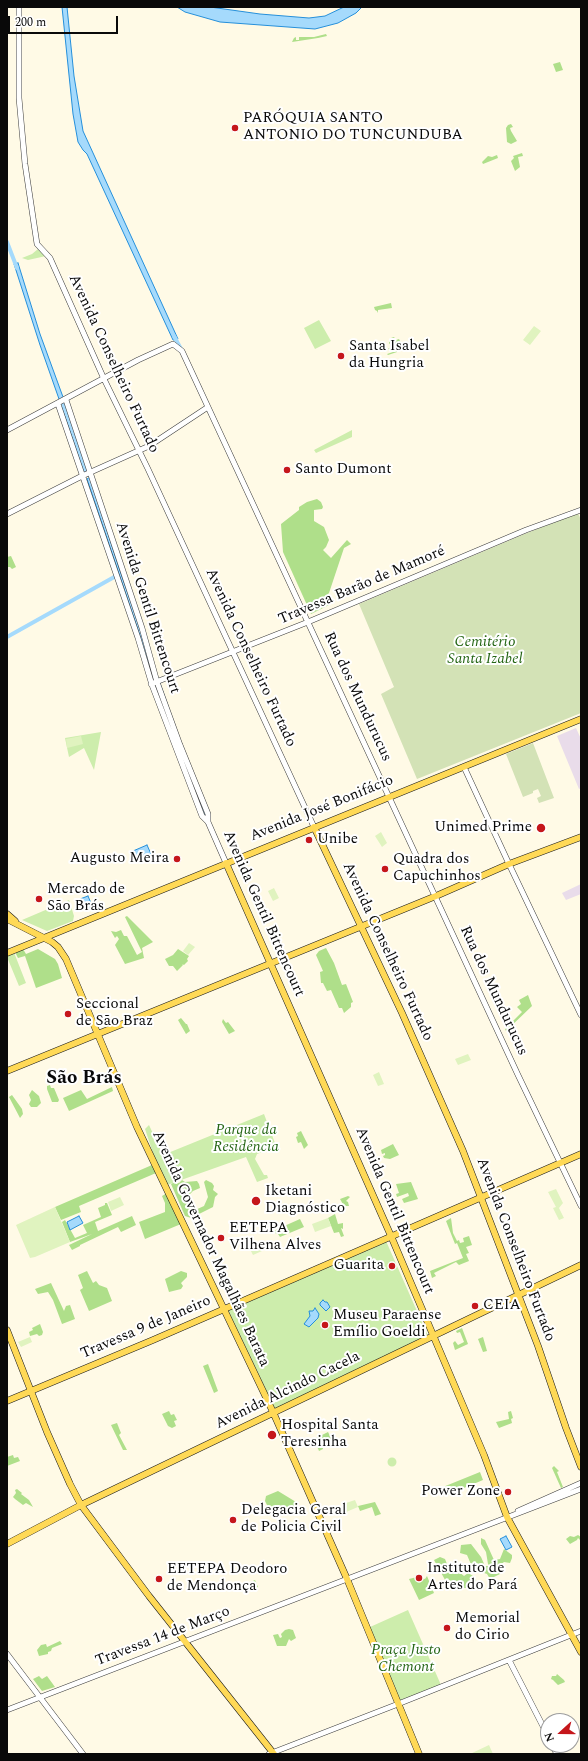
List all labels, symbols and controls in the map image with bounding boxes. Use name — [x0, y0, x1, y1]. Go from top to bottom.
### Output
scale bar — [10, 8, 120, 34]
text: 200 m — [15, 13, 46, 32]
place label: PARÓQUIA SANTO ANTONIO DO TUNCUNDUBA — [243, 110, 463, 145]
marker: PARÓQUIA SANTO ANTONIO DO TUNCUNDUBA — [230, 123, 240, 133]
street label: Avenida Conselheiro Furtado — [64, 272, 162, 456]
place label: Santa Isabel da Hungria — [349, 338, 429, 373]
marker: Santa Isabel da Hungria — [336, 351, 346, 361]
place label: Santo Dumont — [295, 461, 392, 479]
marker: Santo Dumont — [282, 465, 292, 475]
street label: Avenida Gentil Bittencourt — [111, 520, 183, 696]
street label: Travessa Barão de Mamoré — [276, 543, 448, 629]
street label: Avenida Conselheiro Furtado — [201, 566, 299, 750]
street label: Rua dos Mundurucus — [319, 629, 395, 765]
park label: Cemitério Santa Izabel — [447, 634, 523, 669]
street label: Avenida José Bonifácio — [248, 772, 396, 846]
place label: Unimed Prime — [434, 819, 532, 837]
marker: Unimed Prime — [535, 822, 547, 834]
street label: Avenida Gentil Bittencourt — [218, 828, 308, 1000]
place label: Unibe — [317, 831, 358, 849]
marker: Unibe — [304, 835, 314, 845]
place label: Augusto Meira — [70, 850, 169, 868]
place label: Quadra dos Capuchinhos — [393, 851, 481, 886]
marker: Augusto Meira — [172, 854, 182, 864]
street label: Avenida Conselheiro Furtado — [338, 860, 436, 1044]
marker: Quadra dos Capuchinhos — [380, 864, 390, 874]
place label: Mercado de São Brás — [47, 881, 125, 916]
marker: Mercado de São Brás — [34, 894, 44, 904]
street label: Rua dos Mundurucus — [455, 923, 531, 1059]
place label: Seccional de São Braz — [76, 996, 153, 1031]
marker: Seccional de São Braz — [63, 1009, 73, 1019]
district label: São Brás — [46, 1068, 122, 1090]
park label: Parque da Residência — [213, 1122, 279, 1157]
street label: Avenida Gentil Bittencourt — [351, 1125, 437, 1297]
street label: Avenida Governador Magalhães Barata — [147, 1128, 273, 1370]
street label: Avenida Conselheiro Furtado — [472, 1156, 558, 1344]
place label: Iketani Diagnóstico — [265, 1183, 345, 1218]
marker: Iketani Diagnóstico — [250, 1195, 262, 1207]
place label: EETEPA Vilhena Alves — [229, 1220, 321, 1255]
marker: EETEPA Vilhena Alves — [216, 1233, 226, 1243]
place label: Guarita — [333, 1257, 384, 1275]
marker: Guarita — [387, 1261, 397, 1271]
street label: Travessa 9 de Janeiro — [78, 1292, 214, 1364]
place label: CEIA — [483, 1297, 521, 1315]
marker: CEIA — [470, 1301, 480, 1311]
place label: Museu Paraense Emílio Goeldi — [333, 1307, 441, 1342]
marker: Museu Paraense Emílio Goeldi — [320, 1320, 330, 1330]
street label: Avenida Alcindo Cacela — [213, 1348, 363, 1434]
place label: Hospital Santa Teresinha — [281, 1417, 379, 1452]
marker: Hospital Santa Teresinha — [266, 1429, 278, 1441]
place label: Power Zone — [421, 1483, 500, 1501]
marker: Power Zone — [503, 1487, 513, 1497]
place label: Delegacia Geral de Policia Civil — [241, 1502, 346, 1537]
marker: Delegacia Geral de Policia Civil — [228, 1515, 238, 1525]
place label: Instituto de Artes do Pará — [427, 1560, 517, 1595]
place label: EETEPA Deodoro de Mendonça — [167, 1561, 287, 1596]
marker: Instituto de Artes do Pará — [414, 1573, 424, 1583]
marker: EETEPA Deodoro de Mendonça — [154, 1574, 164, 1584]
street label: Travessa 14 de Março — [93, 1603, 233, 1671]
place label: Memorial do Cirio — [455, 1610, 520, 1645]
marker: Memorial do Cirio — [442, 1623, 452, 1633]
park label: Praça Justo Chemont — [371, 1642, 441, 1677]
north arrow — [540, 1713, 580, 1753]
text: N — [540, 1730, 559, 1744]

